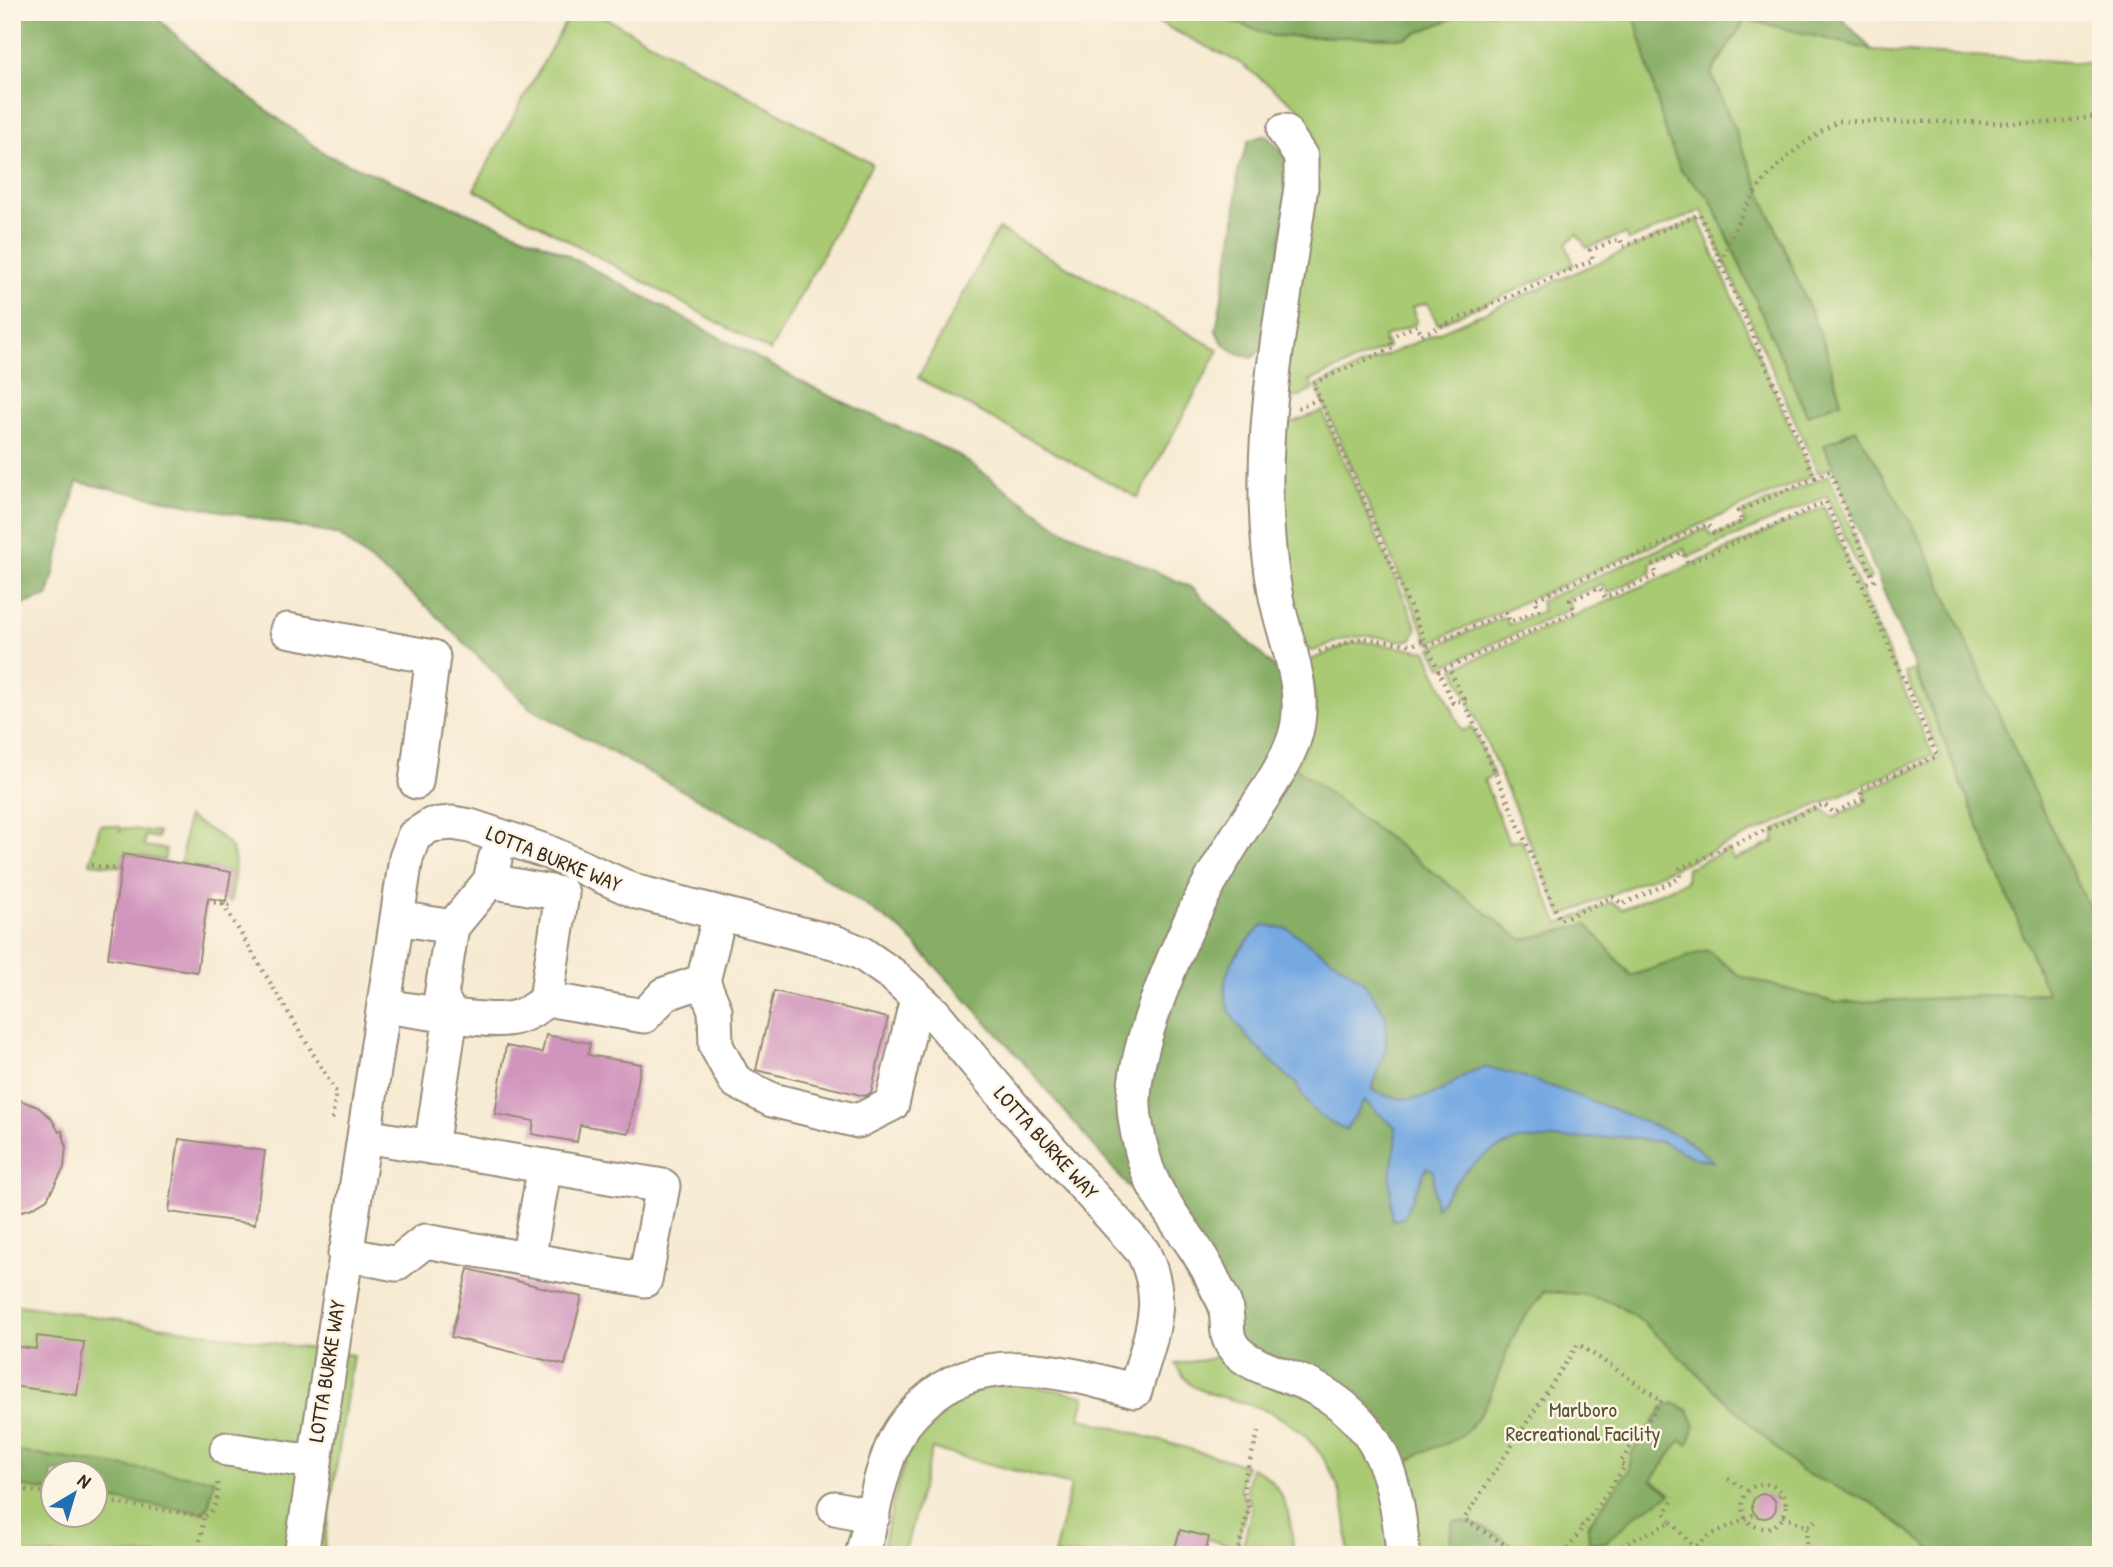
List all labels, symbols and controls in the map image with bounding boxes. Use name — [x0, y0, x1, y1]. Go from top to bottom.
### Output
street label: LOTTA BURKE WAY — [482, 818, 627, 899]
street label: LOTTA BURKE WAY — [988, 1080, 1106, 1206]
street label: LOTTA BURKE WAY — [301, 1297, 352, 1444]
park label: Marlboro Recreational Facility — [1506, 1395, 1660, 1448]
north arrow — [38, 1458, 108, 1528]
text: N — [72, 1467, 96, 1494]

